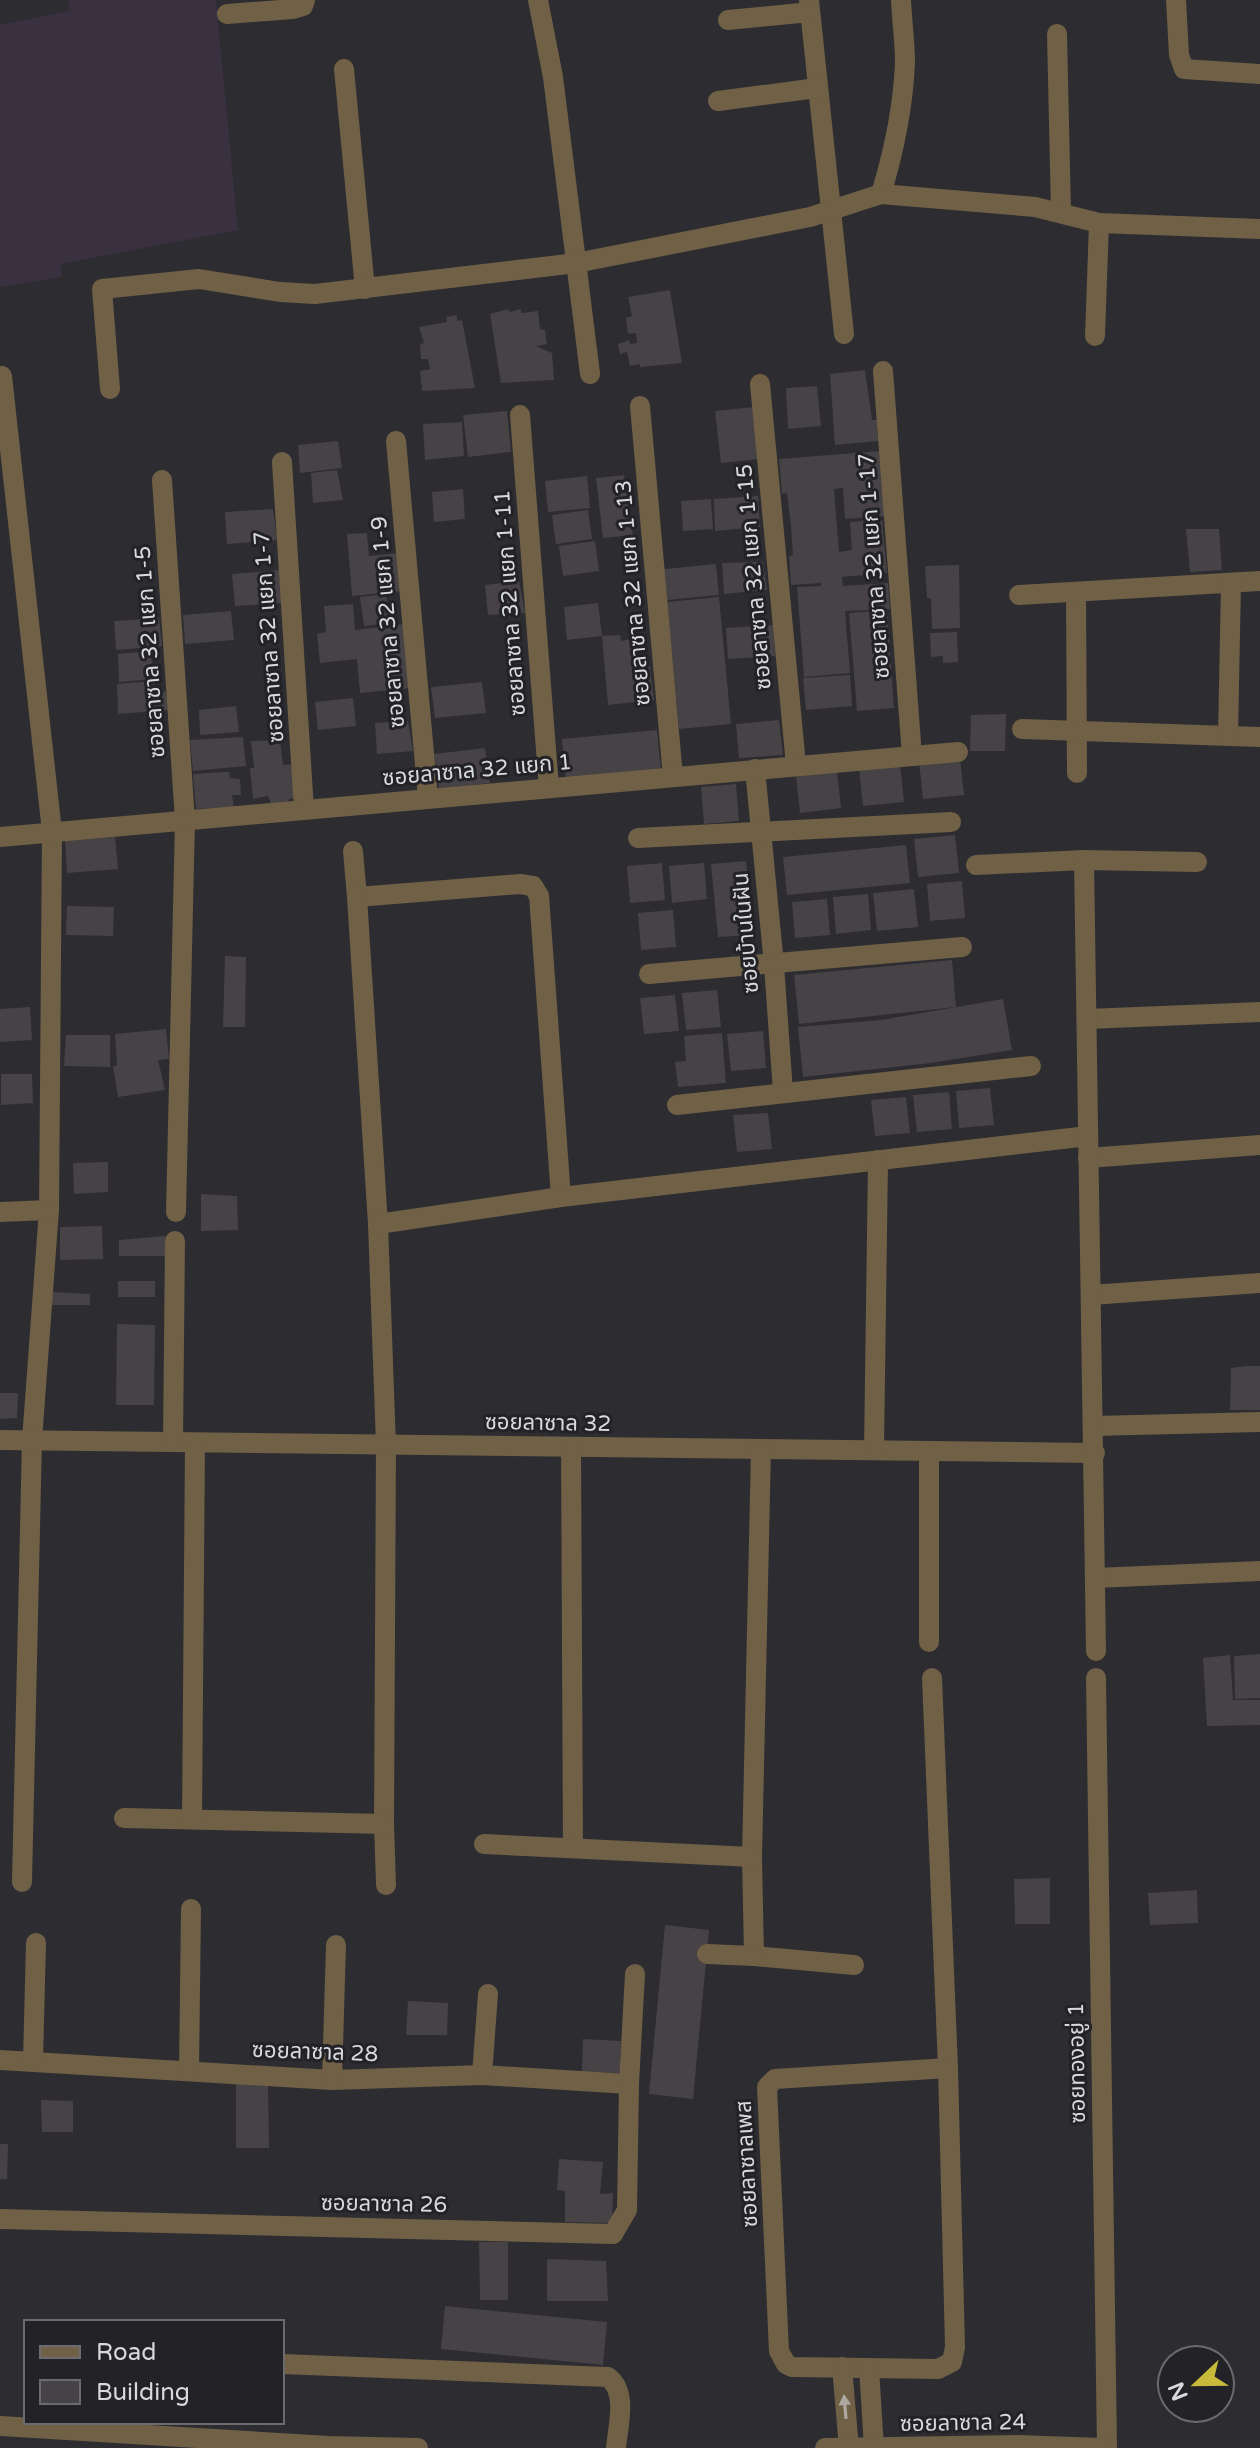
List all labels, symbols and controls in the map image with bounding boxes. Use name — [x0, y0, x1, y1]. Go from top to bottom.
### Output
street label: ซอยลาซาล 32 แยก 1-17 — [853, 452, 895, 680]
street label: ซอยลาซาล 32 แยก 1-15 — [731, 463, 777, 691]
street label: ซอยลาซาล 32 แยก 1-13 — [610, 479, 656, 707]
street label: ซอยลาซาล 32 แยก 1-11 — [489, 489, 531, 717]
street label: ซอยลาซาล 32 แยก 1-9 — [366, 515, 410, 729]
street label: ซอยลาซาล 32 แยก 1-7 — [249, 530, 289, 744]
street label: ซอยลาซาล 32 แยก 1-5 — [130, 545, 170, 759]
street label: ซอยลาซาล 32 แยก 1 — [381, 749, 573, 791]
street label: ซอยบ้านในฝัน — [728, 872, 764, 994]
street label: ซอยลาซาล 32 — [485, 1409, 611, 1437]
street label: ซอยทองอยู่ 1 — [1063, 2002, 1091, 2124]
street label: ซอยลาซาล 28 — [251, 2037, 379, 2067]
street label: ซอยลาซาลเพส — [731, 2100, 763, 2228]
street label: ซอยลาซาล 26 — [321, 2190, 447, 2218]
legend — [24, 2320, 284, 2424]
text: Road — [96, 2338, 156, 2367]
north arrow — [1156, 2344, 1236, 2424]
text: Building — [96, 2378, 190, 2407]
text: N — [1163, 2378, 1194, 2404]
one-way arrow — [839, 2395, 852, 2420]
street label: ซอยลาซาล 24 — [900, 2409, 1027, 2437]

